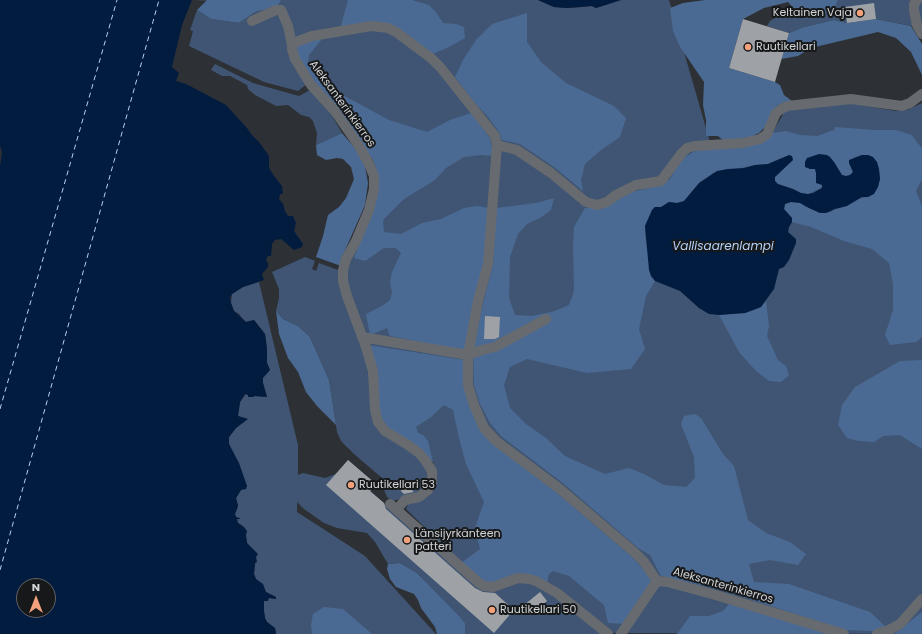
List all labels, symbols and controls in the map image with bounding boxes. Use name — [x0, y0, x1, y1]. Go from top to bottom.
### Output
place label: Keltainen Vaja — [773, 6, 852, 20]
marker: Keltainen Vaja — [855, 8, 865, 18]
place label: Ruutikellari — [756, 40, 816, 54]
marker: Ruutikellari — [743, 42, 753, 52]
street label: Aleksanterinkierros — [306, 58, 378, 150]
water label: Vallisaarenlampi — [672, 240, 774, 254]
place label: Ruutikellari 53 — [359, 478, 435, 492]
marker: Ruutikellari 53 — [346, 480, 356, 490]
place label: Länsijyrkänteen patteri — [415, 527, 501, 553]
marker: Länsijyrkänteen patteri — [402, 535, 412, 545]
street label: Aleksanterinkierros — [671, 565, 775, 607]
north arrow — [16, 578, 56, 618]
text: N — [32, 579, 40, 595]
place label: Ruutikellari 50 — [500, 603, 576, 617]
marker: Ruutikellari 50 — [487, 605, 497, 615]

